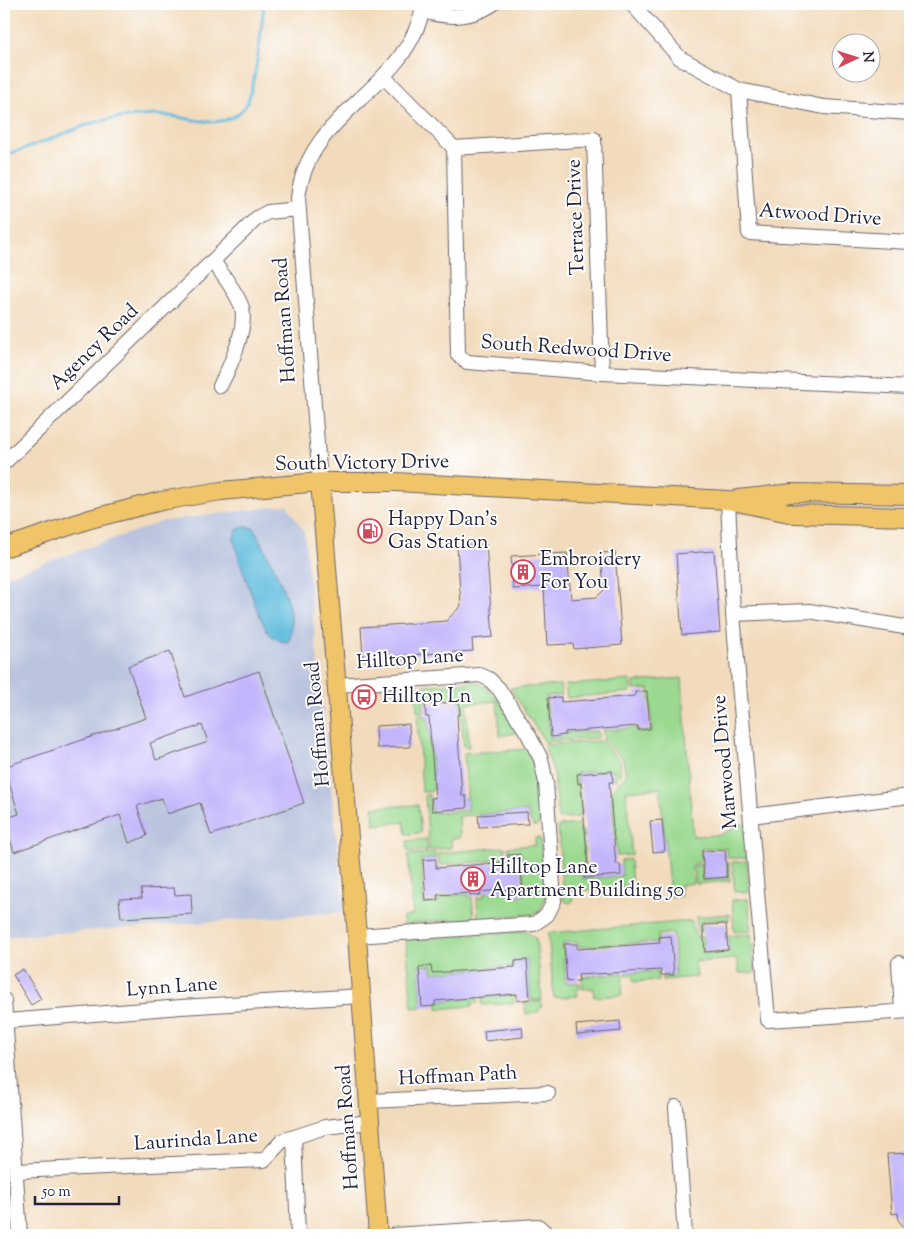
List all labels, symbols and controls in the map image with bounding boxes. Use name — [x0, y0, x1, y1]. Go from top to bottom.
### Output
north arrow — [832, 32, 882, 82]
text: N — [857, 51, 877, 64]
street label: Terrace Drive — [560, 158, 594, 276]
street label: Atwood Drive — [758, 197, 882, 235]
street label: Hoffman Road — [267, 256, 305, 384]
street label: Agency Road — [44, 298, 146, 398]
street label: South Redwood Drive — [480, 329, 672, 371]
street label: South Victory Drive — [275, 448, 449, 480]
place label: Happy Dan's Gas Station — [388, 506, 497, 558]
fuel station icon: Happy Dan's Gas Station — [357, 518, 383, 544]
place label: Embroidery For You — [540, 546, 641, 598]
building icon: Embroidery For You — [510, 559, 536, 585]
street label: Hilltop Lane — [355, 642, 465, 678]
street label: Hoffman Road — [299, 660, 339, 788]
place label: Hilltop Ln — [382, 683, 471, 712]
bus stop icon: Hilltop Ln — [351, 684, 377, 710]
street label: Marwood Drive — [706, 694, 746, 830]
place label: Hilltop Lane Apartment Building 50 — [490, 854, 684, 906]
building icon: Hilltop Lane Apartment Building 50 — [460, 866, 486, 892]
street label: Lynn Lane — [125, 970, 219, 1006]
street label: Hoffman Path — [398, 1059, 519, 1095]
street label: Hoffman Road — [330, 1063, 368, 1191]
street label: Laurinda Lane — [133, 1122, 259, 1160]
scale bar — [35, 1174, 119, 1206]
text: 50 m — [41, 1182, 71, 1203]

